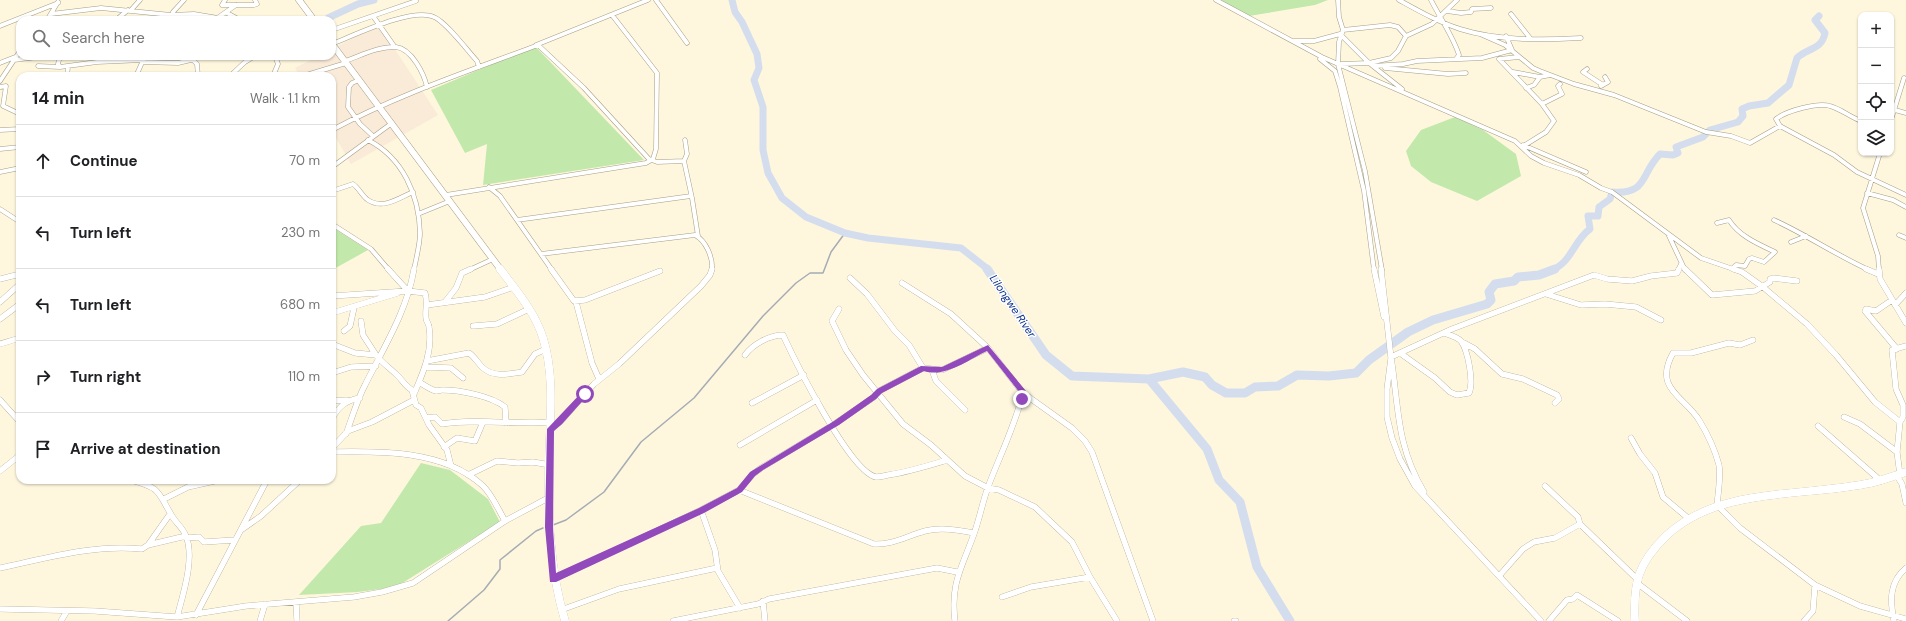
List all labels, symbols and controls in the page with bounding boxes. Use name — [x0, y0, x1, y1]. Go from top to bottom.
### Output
map controls — [1858, 12, 1894, 156]
button: + — [1858, 12, 1894, 48]
search box — [16, 16, 336, 60]
icon: search — [30, 27, 52, 49]
text: Search here — [62, 28, 145, 48]
button: − — [1858, 48, 1894, 84]
button: locate — [1858, 84, 1894, 120]
text: 14 min — [32, 87, 84, 109]
text: Walk · 1.1 km — [250, 90, 320, 107]
button: layers — [1858, 120, 1894, 156]
icon: ahead — [32, 150, 54, 172]
text: Continue — [70, 151, 138, 171]
text: 70 m — [289, 152, 320, 169]
icon: left — [32, 222, 54, 244]
text: Turn left — [70, 223, 131, 243]
text: 230 m — [281, 224, 320, 241]
water label: Lilongwe River — [987, 272, 1040, 341]
icon: left — [32, 294, 54, 316]
text: Turn left — [70, 295, 131, 315]
text: 680 m — [280, 296, 320, 313]
icon: right — [32, 366, 54, 388]
text: Turn right — [70, 367, 141, 387]
text: 110 m — [288, 368, 320, 385]
route start — [576, 385, 594, 403]
route end — [1013, 390, 1031, 408]
icon: arrive — [32, 438, 54, 460]
text: Arrive at destination — [70, 439, 221, 459]

